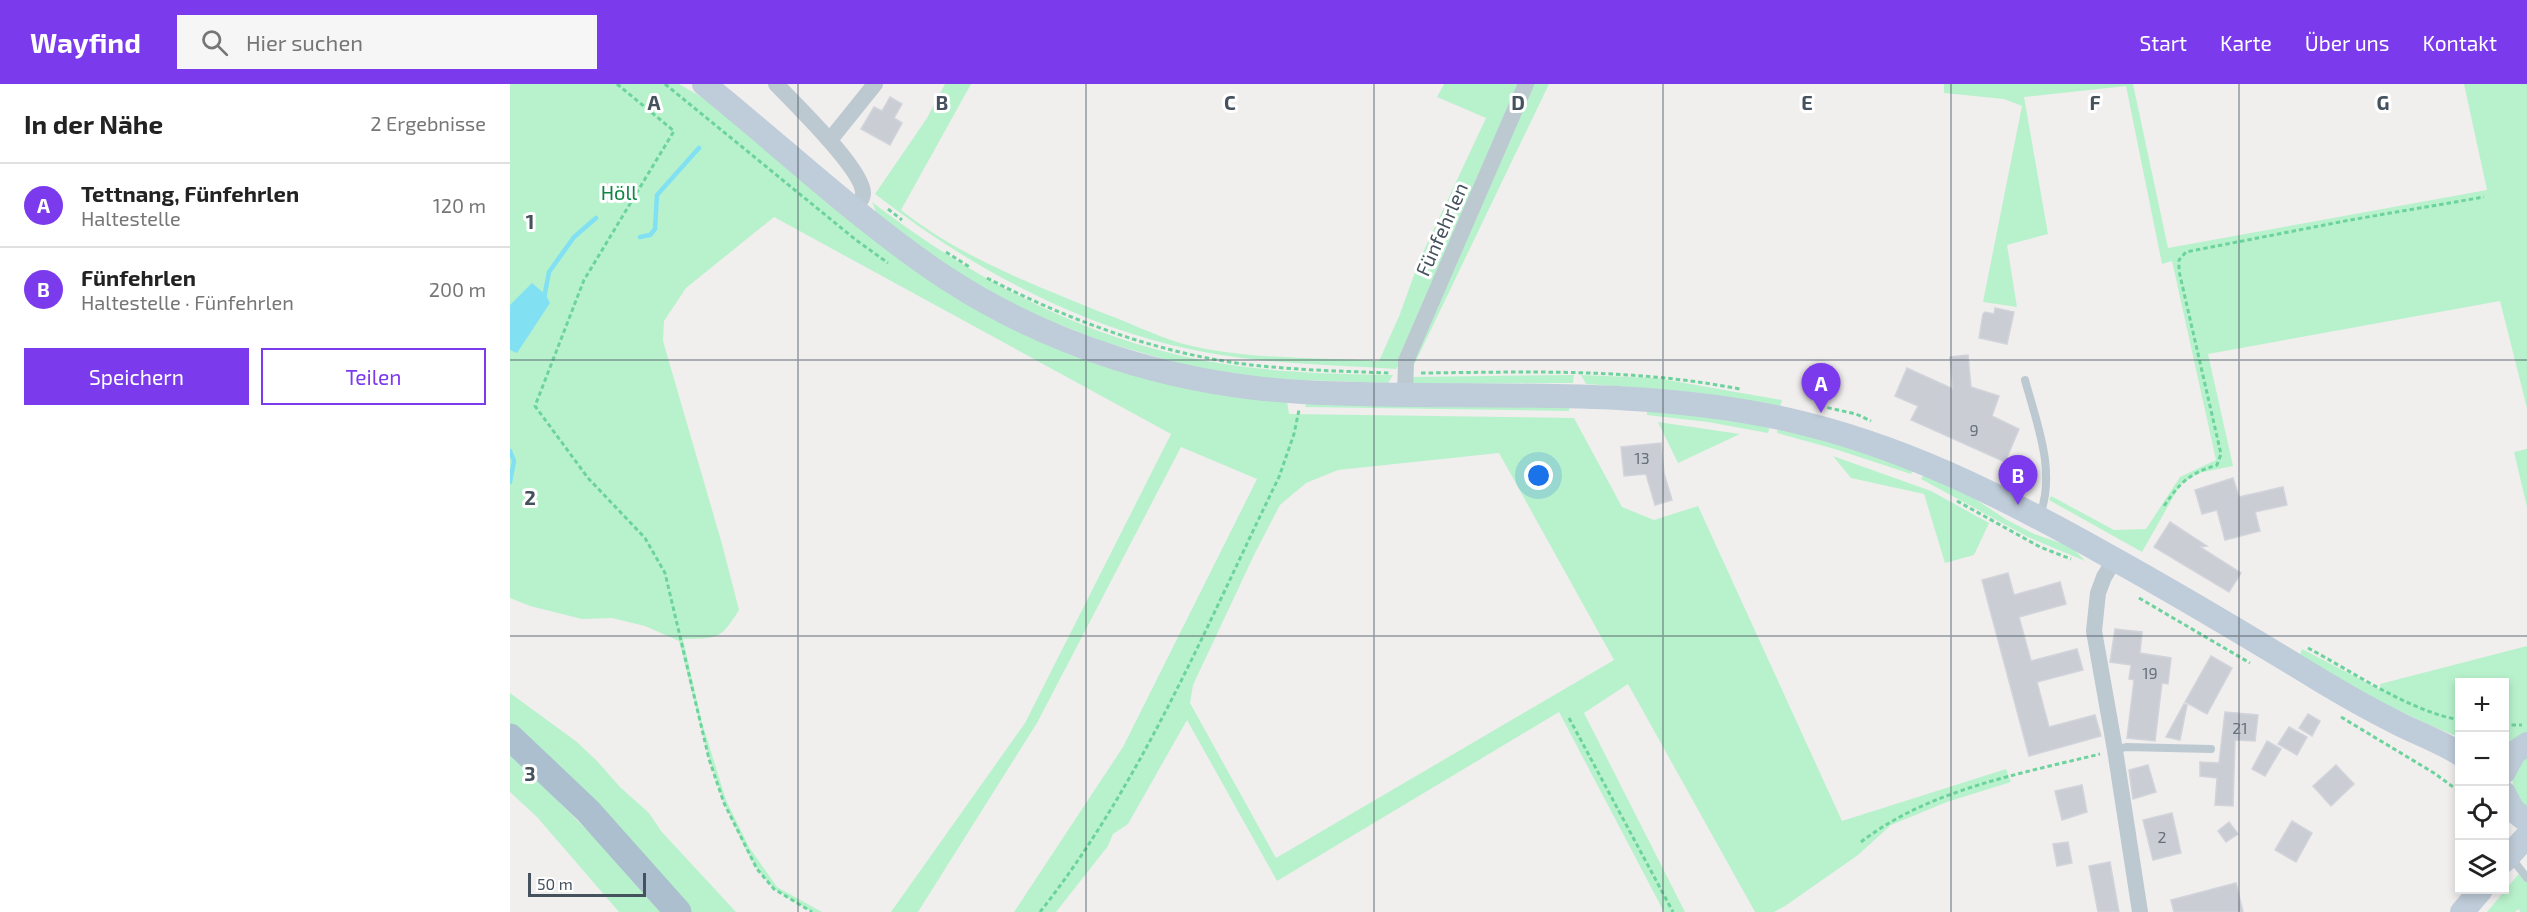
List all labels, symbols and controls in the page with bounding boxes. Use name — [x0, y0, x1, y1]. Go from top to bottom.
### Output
search box — [177, 15, 597, 69]
text: Wayfind — [30, 25, 141, 59]
icon: search — [198, 26, 231, 59]
text: Hier suchen — [246, 29, 363, 55]
text: Start — [2140, 30, 2187, 55]
text: Karte — [2220, 30, 2272, 55]
text: Über uns — [2305, 30, 2390, 55]
text: Kontakt — [2423, 30, 2497, 55]
text: A — [647, 90, 661, 114]
text: B — [936, 90, 948, 114]
text: C — [1224, 90, 1236, 114]
text: D — [1511, 90, 1525, 114]
text: E — [1801, 90, 1813, 114]
text: F — [2089, 90, 2101, 114]
text: G — [2377, 90, 2389, 114]
text: In der Nähe — [24, 108, 163, 139]
text: 2 Ergebnisse — [370, 111, 486, 135]
street label: Fünfehrlen — [1410, 179, 1472, 279]
text: Tettnang, Fünfehrlen — [81, 180, 299, 206]
park label: Höll — [601, 180, 637, 204]
text: A — [37, 193, 50, 217]
text: 120 m — [433, 193, 486, 217]
text: Haltestelle — [81, 206, 181, 230]
text: 1 — [526, 209, 534, 233]
text: Fünfehrlen — [81, 264, 196, 290]
text: B — [37, 277, 50, 301]
text: 200 m — [429, 277, 486, 301]
text: Haltestelle · Fünfehrlen — [81, 290, 294, 314]
button: Speichern — [24, 348, 249, 405]
button: Teilen — [261, 348, 486, 405]
pin: A — [1802, 364, 1840, 413]
house number: 9 — [1969, 420, 1979, 439]
house number: 13 — [1634, 448, 1650, 467]
pin: B — [1998, 456, 2038, 505]
your location — [1524, 461, 1553, 490]
text: 2 — [524, 485, 536, 509]
house number: 19 — [2142, 663, 2158, 682]
map controls — [2455, 678, 2509, 894]
button: + — [2455, 678, 2509, 732]
house number: 21 — [2232, 718, 2248, 737]
button: − — [2455, 732, 2509, 786]
text: 3 — [524, 761, 536, 785]
button: locate — [2455, 786, 2509, 840]
house number: 2 — [2158, 827, 2167, 846]
button: layers — [2455, 840, 2509, 894]
scale bar — [528, 870, 646, 898]
text: 50 m — [537, 874, 573, 893]

